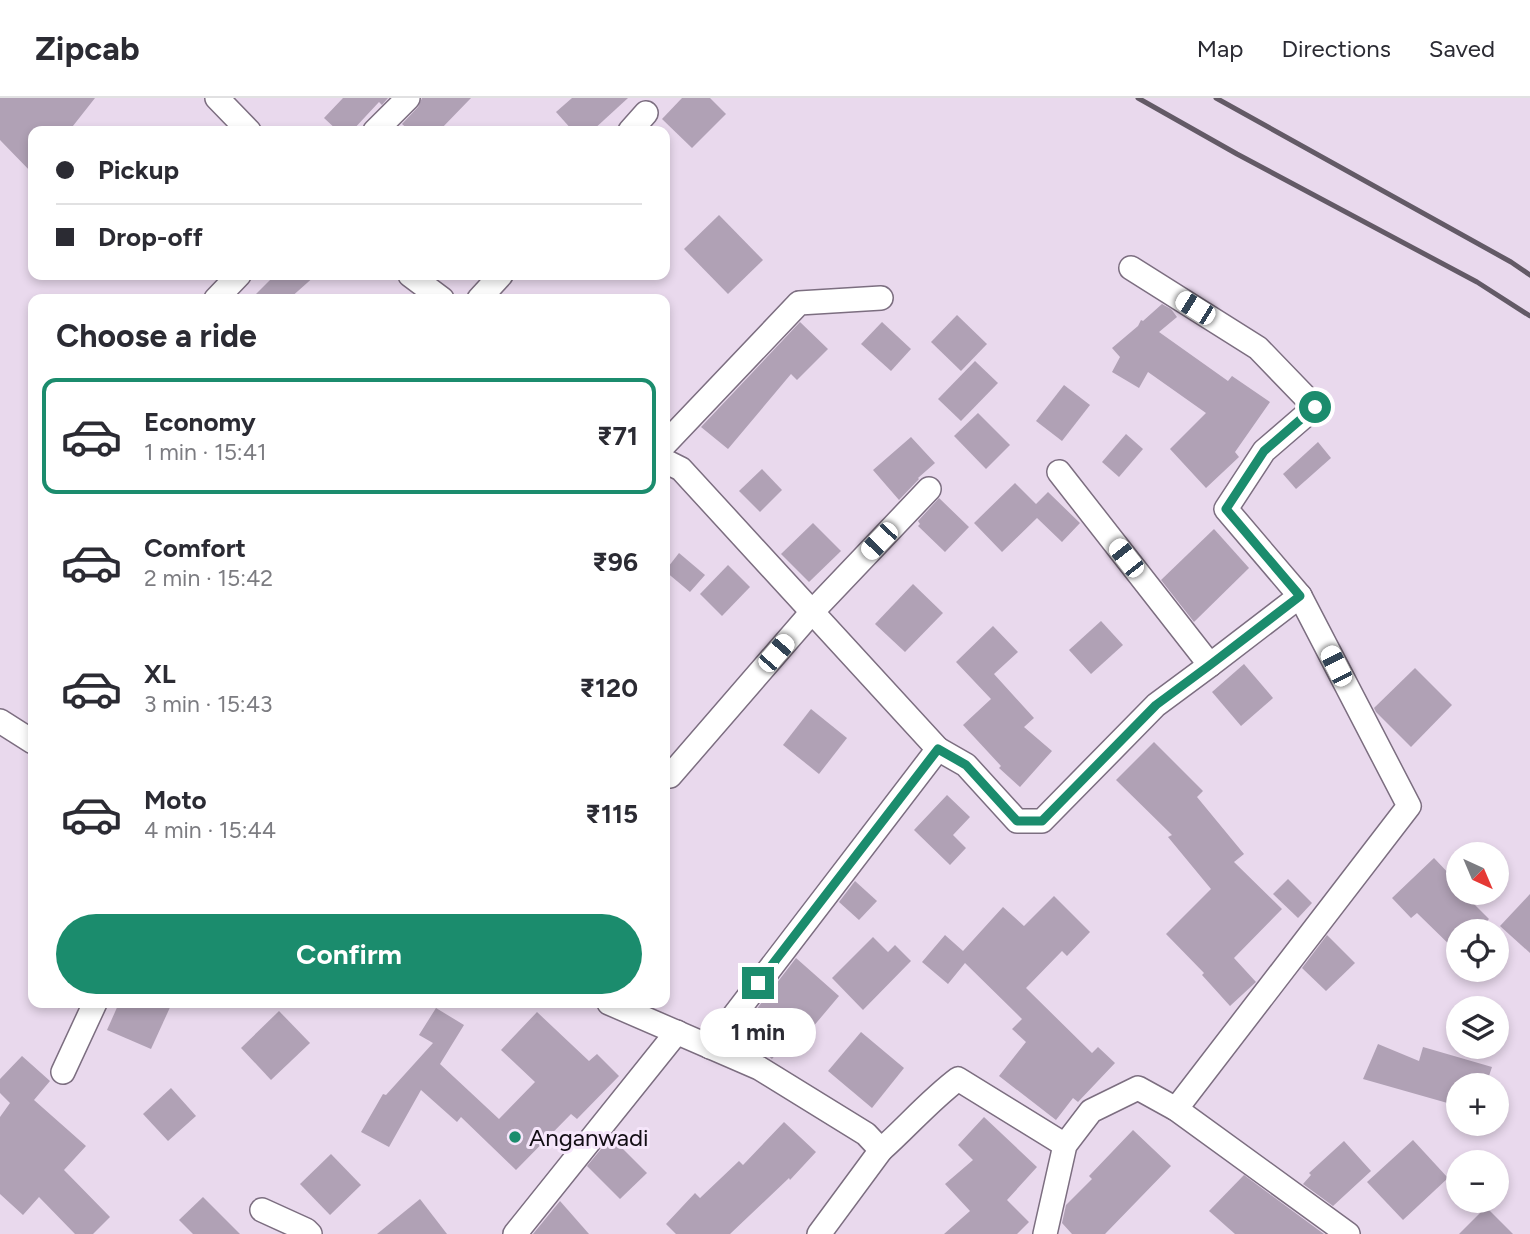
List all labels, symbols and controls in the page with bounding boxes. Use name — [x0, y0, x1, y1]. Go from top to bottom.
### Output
text: Zipcab — [35, 29, 140, 68]
text: Map — [1197, 34, 1243, 63]
text: Directions — [1281, 34, 1391, 63]
text: Saved — [1429, 34, 1495, 63]
text: Pickup — [98, 154, 179, 186]
text: Drop-off — [98, 221, 203, 253]
car — [1172, 288, 1219, 328]
text: Choose a ride — [56, 317, 257, 355]
route start — [1299, 391, 1331, 423]
icon: car — [60, 405, 123, 468]
text: Economy — [144, 406, 256, 438]
text: ₹71 — [597, 420, 638, 452]
text: 1 min · 15:41 — [144, 438, 266, 466]
car — [857, 519, 902, 563]
icon: car — [60, 531, 123, 594]
text: Comfort — [144, 532, 246, 564]
car — [1105, 535, 1148, 581]
text: ₹96 — [592, 546, 638, 578]
text: 2 min · 15:42 — [144, 564, 273, 592]
car — [755, 630, 798, 676]
car — [1318, 643, 1355, 689]
icon: car — [60, 657, 123, 720]
text: XL — [144, 658, 176, 690]
text: ₹120 — [580, 672, 638, 704]
text: 3 min · 15:43 — [144, 690, 272, 718]
icon: car — [60, 783, 123, 846]
text: Moto — [144, 784, 207, 816]
text: ₹115 — [585, 798, 638, 830]
text: 4 min · 15:44 — [144, 816, 276, 844]
north arrow — [1446, 842, 1508, 905]
map controls — [1446, 842, 1509, 1213]
button: Confirm — [56, 914, 642, 994]
button: locate — [1446, 919, 1509, 982]
route end — [742, 967, 774, 999]
button: layers — [1446, 996, 1509, 1059]
callout: 1 min — [700, 1008, 816, 1057]
text: 1 min — [731, 1018, 785, 1046]
button: + — [1446, 1073, 1509, 1136]
place label: Anganwadi — [529, 1123, 649, 1152]
marker: Anganwadi — [507, 1129, 523, 1145]
button: − — [1446, 1150, 1509, 1213]

